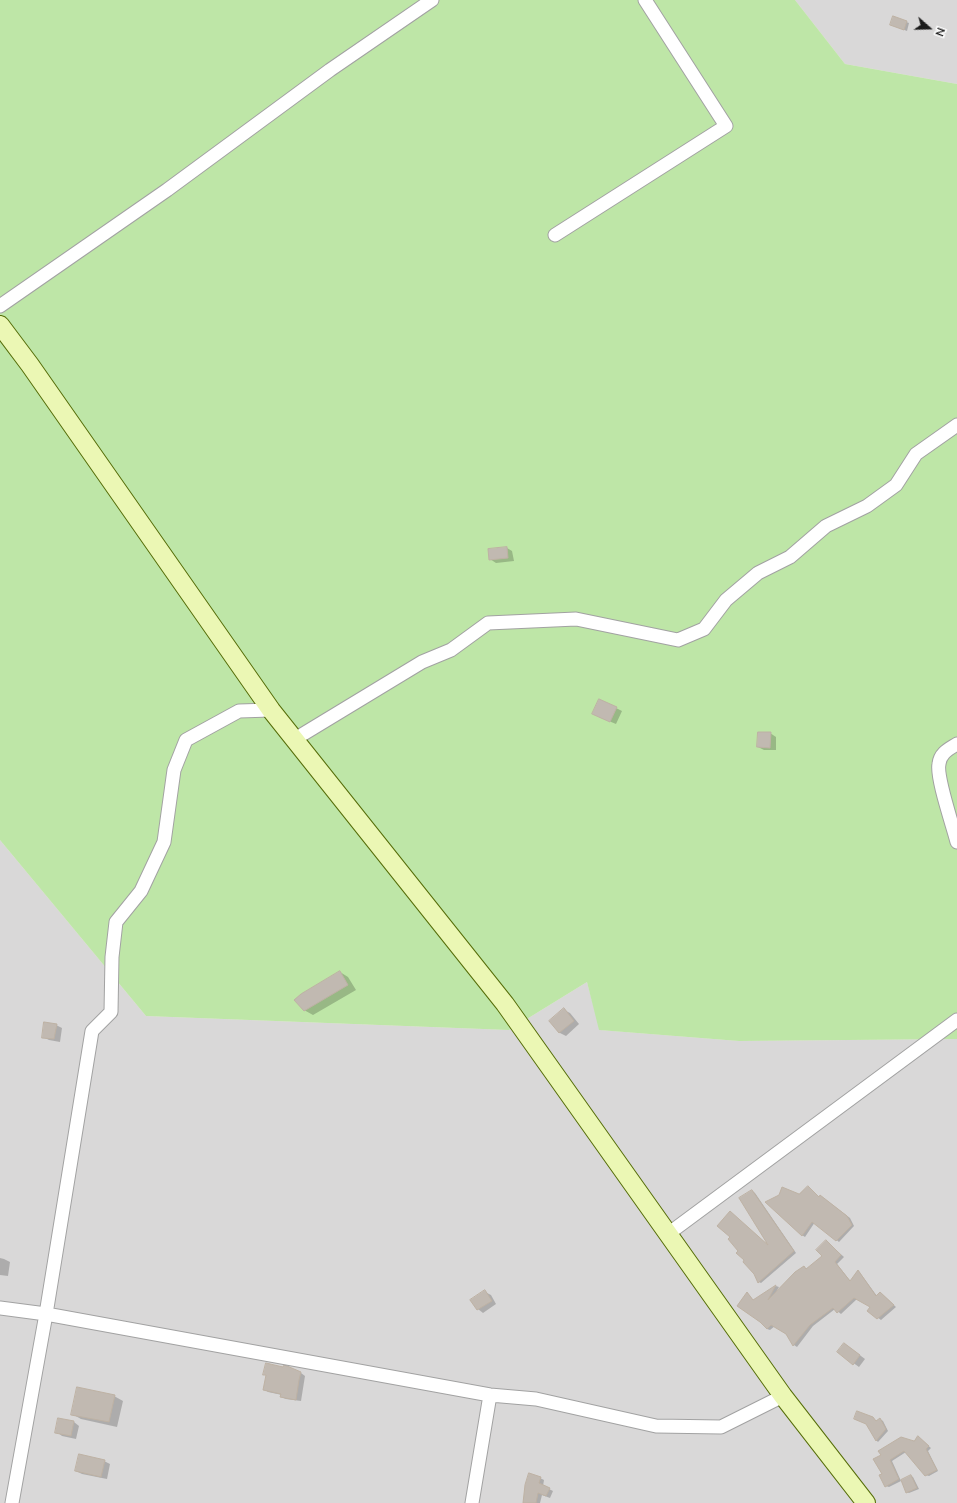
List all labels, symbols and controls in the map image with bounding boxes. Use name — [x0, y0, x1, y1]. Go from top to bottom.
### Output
north arrow — [909, 8, 949, 48]
text: N — [932, 26, 948, 38]

